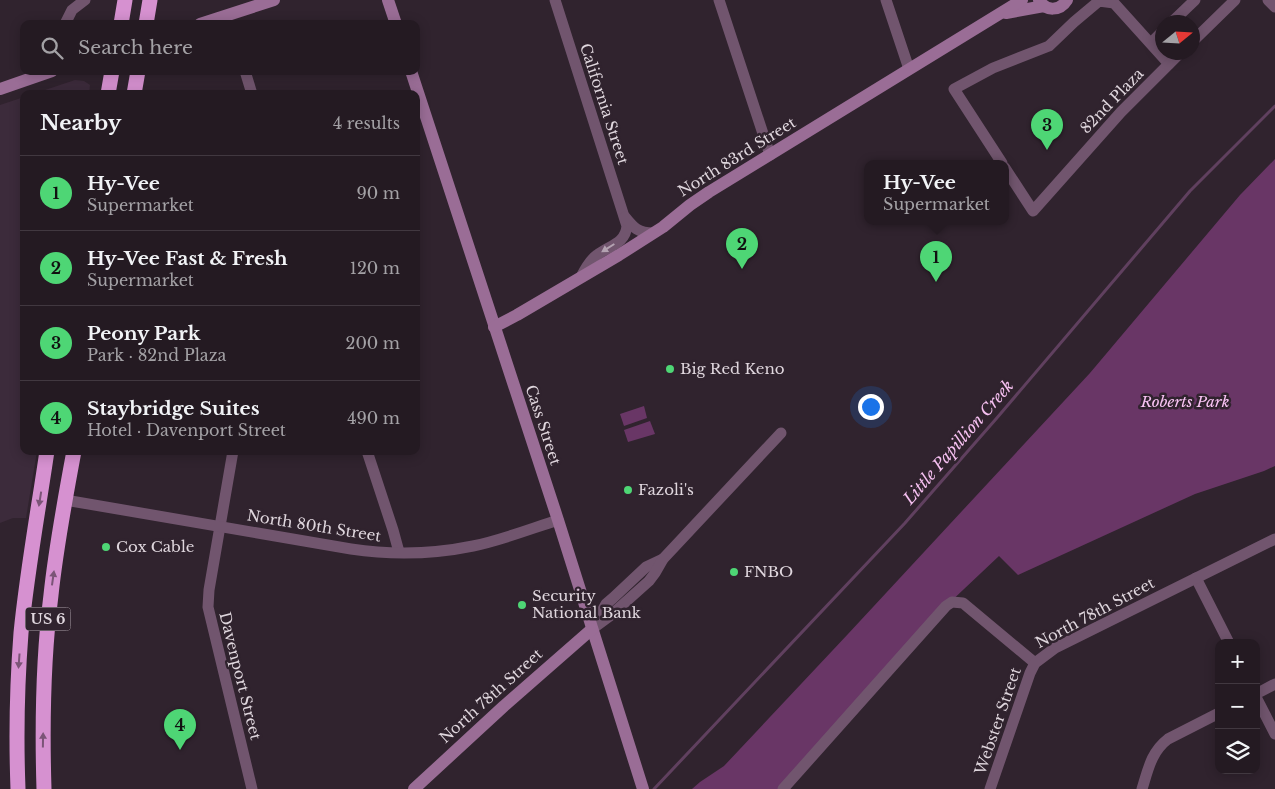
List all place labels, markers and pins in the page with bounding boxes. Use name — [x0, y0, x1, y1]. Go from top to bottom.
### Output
pin: 3 — [1031, 109, 1063, 150]
pin: 2 — [726, 228, 758, 269]
pin: 1 — [920, 241, 952, 282]
place label: Big Red Keno — [680, 359, 785, 378]
marker: Big Red Keno — [664, 363, 676, 375]
place label: Fazoli's — [638, 480, 694, 499]
marker: Fazoli's — [622, 484, 634, 496]
place label: Cox Cable — [116, 537, 194, 556]
marker: Cox Cable — [100, 541, 112, 553]
place label: FNBO — [744, 562, 793, 581]
marker: FNBO — [728, 566, 740, 578]
place label: Security National Bank — [532, 586, 642, 622]
marker: Security National Bank — [516, 599, 528, 611]
pin: 4 — [164, 709, 196, 750]

